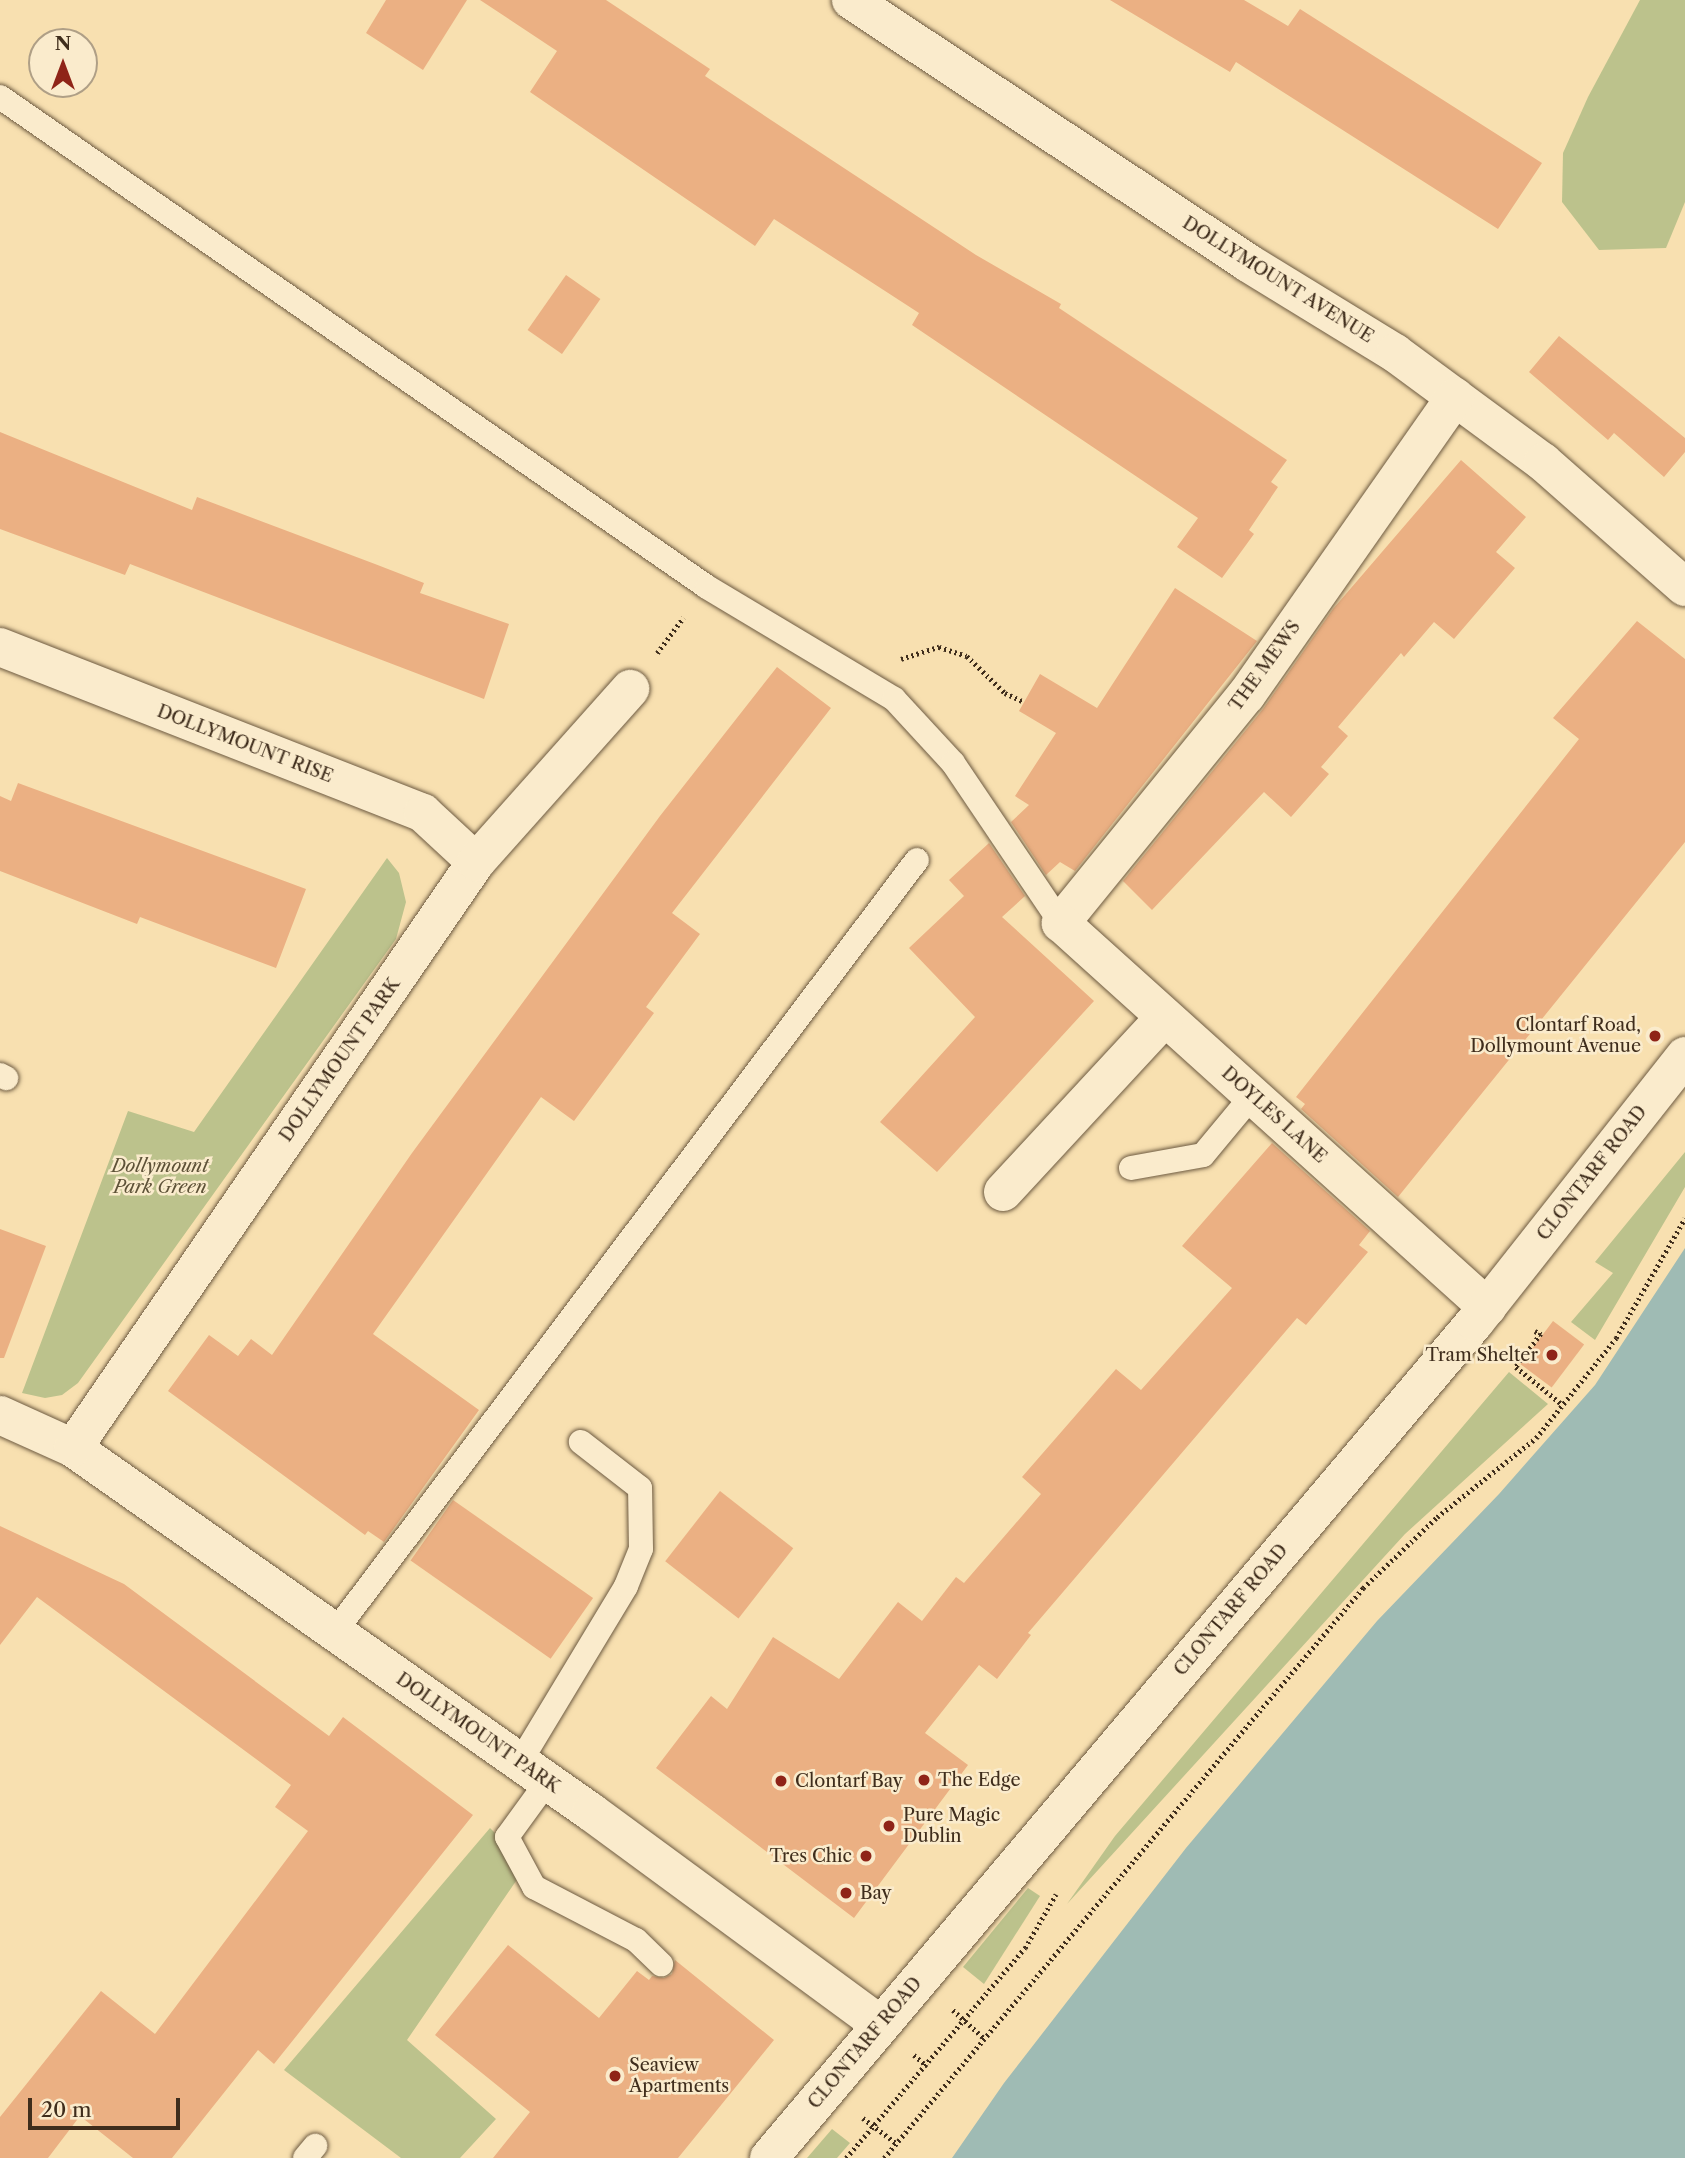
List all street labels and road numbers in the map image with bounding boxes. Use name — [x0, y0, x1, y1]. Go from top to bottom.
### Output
street label: DOLLYMOUNT AVENUE — [1178, 212, 1378, 348]
street label: THE MEWS — [1225, 616, 1305, 716]
street label: DOLLYMOUNT RISE — [154, 700, 336, 788]
street label: DOLLYMOUNT PARK — [275, 974, 405, 1146]
street label: DOYLES LANE — [1217, 1062, 1331, 1168]
street label: CLONTARF ROAD — [1532, 1101, 1652, 1245]
street label: CLONTARF ROAD — [1169, 1540, 1293, 1680]
street label: DOLLYMOUNT PARK — [392, 1668, 564, 1798]
street label: CLONTARF ROAD — [803, 1973, 927, 2113]

